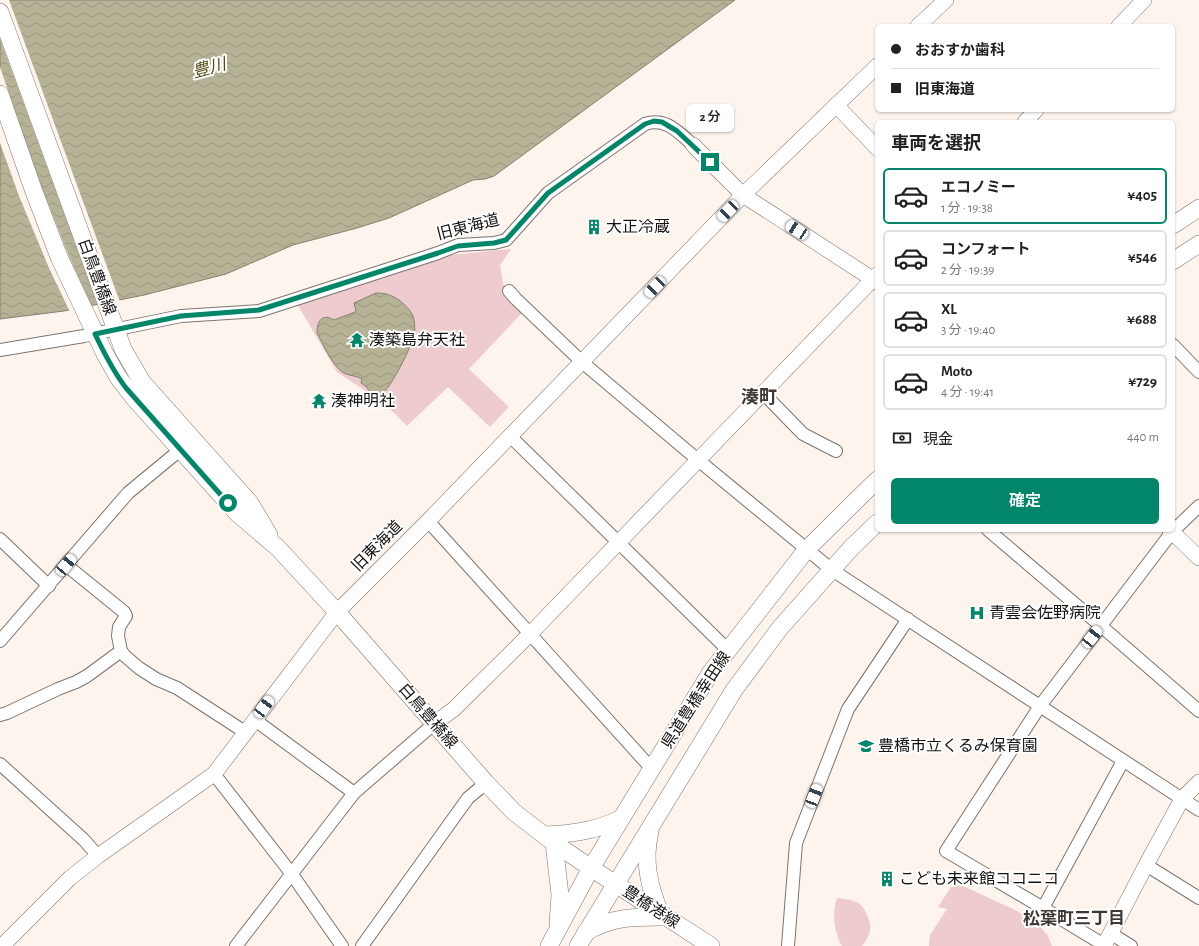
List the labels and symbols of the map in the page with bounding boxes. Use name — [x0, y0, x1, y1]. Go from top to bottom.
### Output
water label: 豊川 — [190, 54, 230, 81]
callout: 2 分 — [686, 104, 734, 132]
route end — [701, 153, 719, 171]
car — [715, 198, 741, 224]
street label: 旧東海道 — [435, 211, 501, 243]
building icon: 大正冷蔵 — [585, 218, 603, 236]
car — [784, 218, 810, 242]
place label: 大正冷蔵 — [606, 219, 670, 235]
street label: 白鳥豊橋線 — [76, 236, 119, 317]
car — [642, 274, 668, 300]
temple icon: 湊築島弁天社 — [348, 331, 366, 349]
place label: 湊築島弁天社 — [369, 331, 465, 348]
district label: 湊町 — [741, 387, 777, 407]
temple icon: 湊神明社 — [310, 392, 328, 410]
place label: 湊神明社 — [331, 392, 395, 409]
route start — [219, 494, 237, 512]
street label: 旧東海道 — [348, 517, 405, 574]
car — [54, 552, 78, 578]
hospital icon: 青雲会佐野病院 — [968, 604, 986, 622]
place label: 青雲会佐野病院 — [989, 604, 1101, 621]
car — [1080, 624, 1104, 650]
street label: 県道豊橋幸田線 — [658, 648, 733, 751]
street label: 白鳥豊橋線 — [396, 680, 461, 751]
car — [252, 694, 276, 720]
school or university icon: 豊橋市立くるみ保育園 — [857, 737, 875, 755]
place label: 豊橋市立くるみ保育園 — [878, 737, 1038, 754]
car — [804, 783, 824, 809]
building icon: こども未来館ココニコ — [878, 870, 896, 888]
place label: こども未来館ココニコ — [899, 870, 1059, 887]
street label: 豊橋港線 — [620, 882, 683, 931]
district label: 松葉町三丁目 — [1023, 910, 1125, 927]

